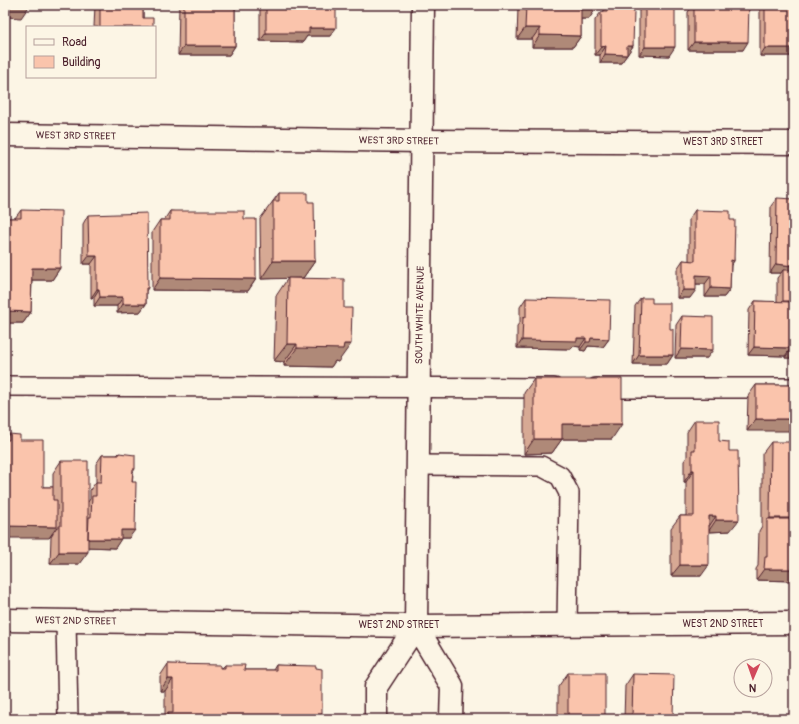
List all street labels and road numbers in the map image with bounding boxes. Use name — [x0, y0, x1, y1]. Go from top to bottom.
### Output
street label: WEST 3RD STREET — [36, 129, 117, 143]
street label: WEST 3RD STREET — [359, 134, 440, 148]
street label: WEST 3RD STREET — [683, 136, 764, 148]
street label: SOUTH WHITE AVENUE — [413, 266, 427, 364]
street label: WEST 2ND STREET — [35, 614, 117, 628]
street label: WEST 2ND STREET — [682, 618, 764, 630]
street label: WEST 2ND STREET — [358, 619, 440, 631]

